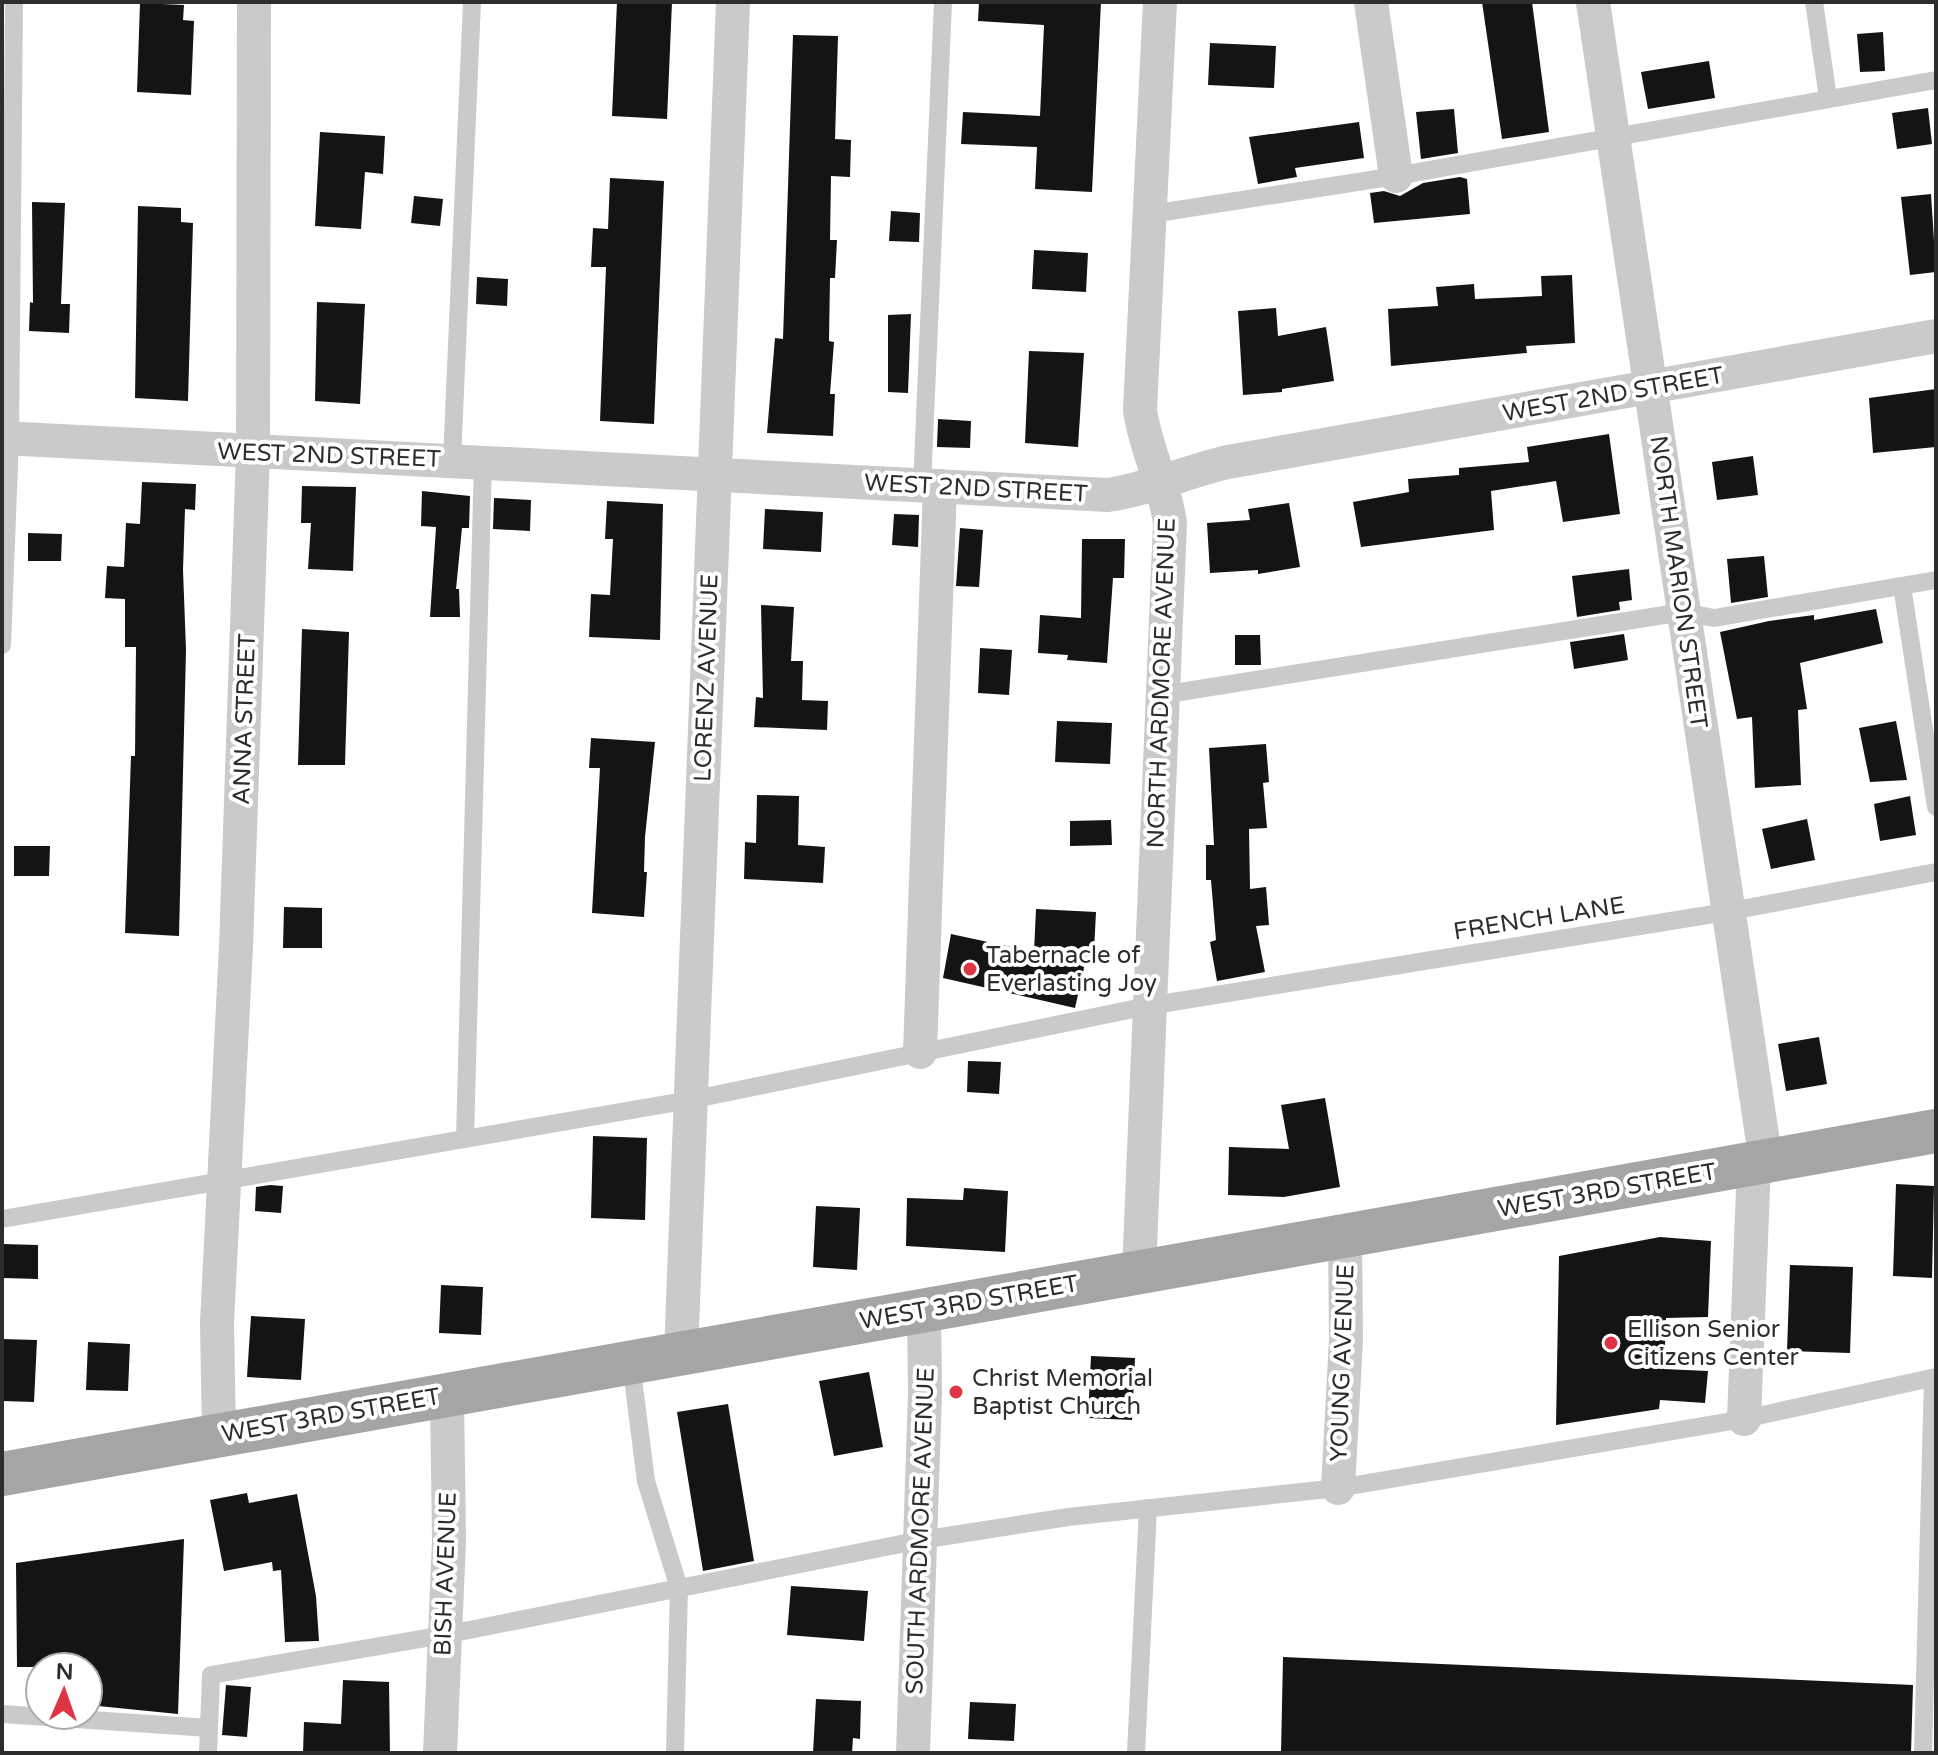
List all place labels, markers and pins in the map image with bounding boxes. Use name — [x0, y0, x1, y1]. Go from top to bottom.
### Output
place label: Tabernacle of Everlasting Joy — [986, 941, 1157, 998]
marker: Tabernacle of Everlasting Joy — [961, 960, 979, 978]
place label: Ellison Senior Citizens Center — [1627, 1315, 1800, 1372]
marker: Ellison Senior Citizens Center — [1602, 1334, 1620, 1352]
place label: Christ Memorial Baptist Church — [972, 1364, 1153, 1421]
marker: Christ Memorial Baptist Church — [947, 1383, 965, 1401]

